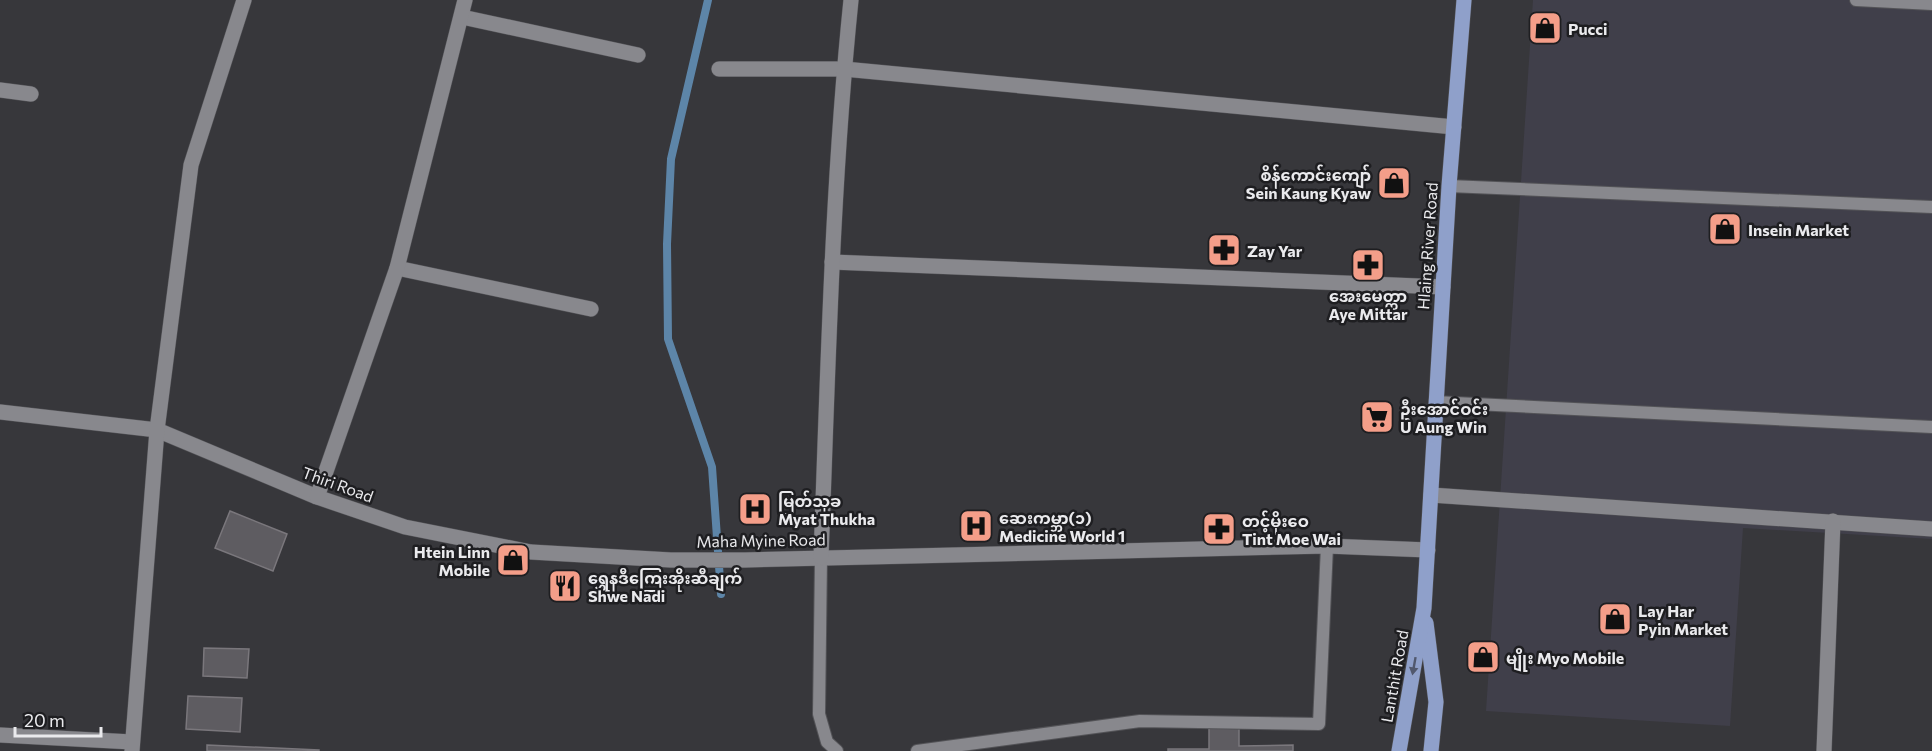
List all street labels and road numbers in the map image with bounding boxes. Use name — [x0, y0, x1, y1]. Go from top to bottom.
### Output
street label: Hlaing River Road — [1413, 182, 1441, 310]
street label: Thiri Road — [300, 462, 376, 506]
street label: Maha Myine Road — [696, 529, 826, 551]
street label: Lanthit Road — [1377, 628, 1411, 724]

